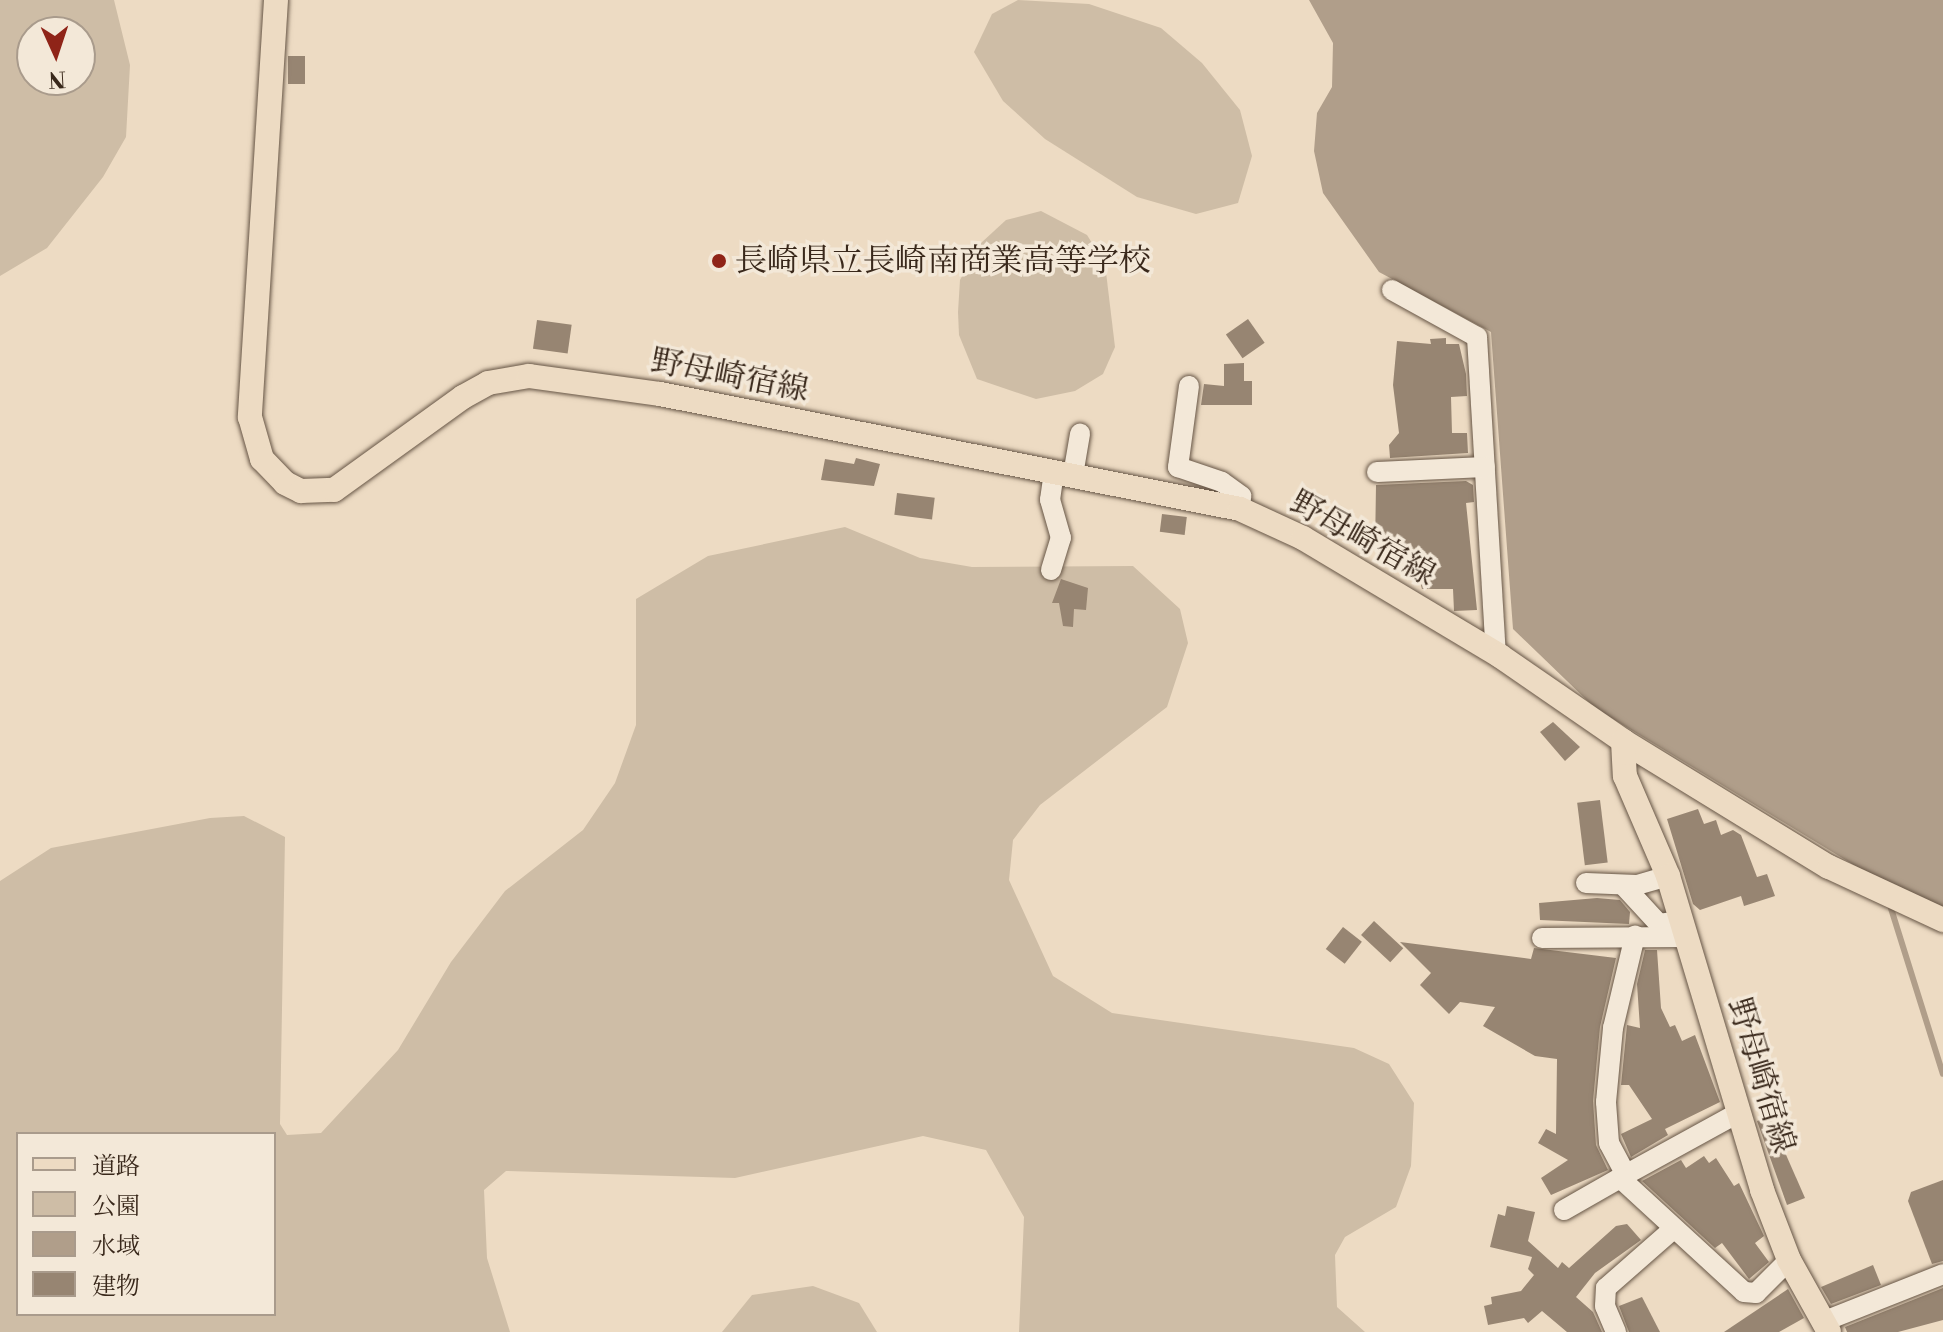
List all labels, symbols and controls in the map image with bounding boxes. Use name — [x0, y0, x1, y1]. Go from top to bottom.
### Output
north arrow — [16, 16, 96, 96]
text: N — [48, 65, 67, 92]
place label: 長崎県立長崎南商業高等学校 — [735, 242, 1151, 280]
marker: 長崎県立長崎南商業高等学校 — [710, 252, 728, 270]
street label: 野母崎宿線 — [648, 342, 812, 410]
street label: 野母崎宿線 — [1284, 483, 1442, 595]
street label: 野母崎宿線 — [1719, 994, 1803, 1158]
legend — [16, 1132, 276, 1316]
text: 道路 — [92, 1152, 140, 1182]
text: 公園 — [92, 1192, 140, 1222]
text: 水域 — [92, 1232, 140, 1262]
text: 建物 — [92, 1272, 140, 1302]

